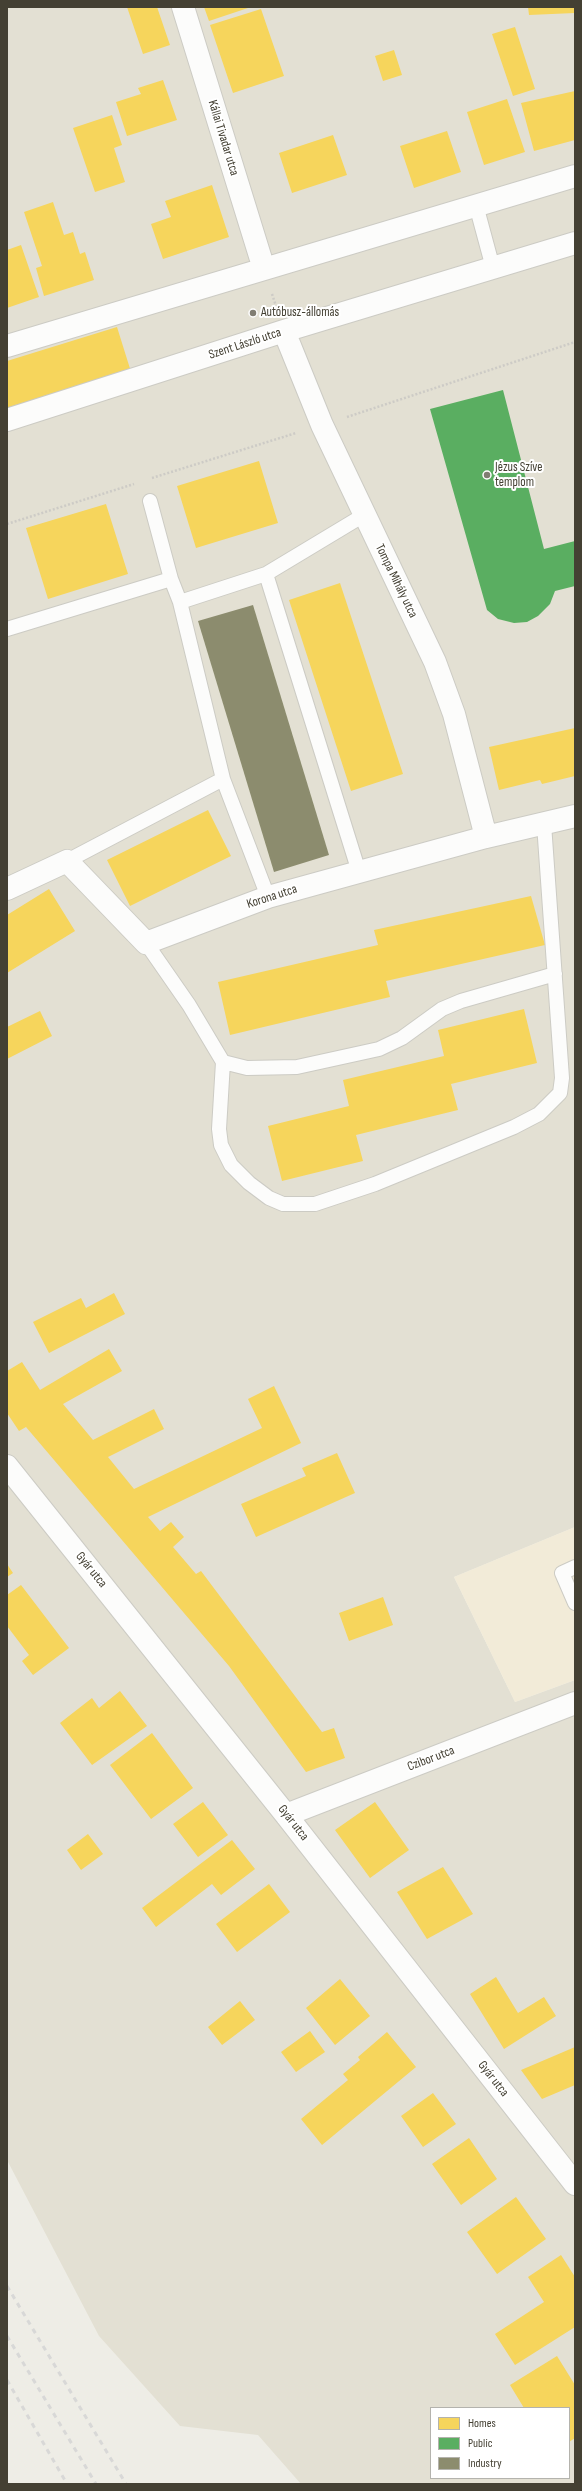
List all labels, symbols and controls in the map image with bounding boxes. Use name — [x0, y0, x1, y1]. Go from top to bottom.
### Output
street label: Kállai Tivadar utca — [204, 98, 242, 178]
place label: Autóbusz-állomás — [261, 305, 339, 321]
marker: Autóbusz-állomás — [248, 308, 258, 318]
street label: Szent László utca — [207, 325, 283, 363]
place label: Jézus Szíve templom — [495, 460, 543, 491]
marker: Jézus Szíve templom — [482, 470, 492, 480]
street label: Tompa Mihály utca — [371, 542, 421, 620]
street label: Korona utca — [245, 882, 299, 912]
street label: Gyár utca — [72, 1549, 110, 1591]
street label: Czibor utca — [405, 1743, 457, 1775]
street label: Gyár utca — [274, 1802, 312, 1844]
street label: Gyár utca — [474, 2058, 512, 2100]
legend — [430, 2407, 570, 2479]
text: Homes — [468, 2416, 496, 2431]
text: Public — [468, 2436, 493, 2451]
text: Industry — [468, 2456, 502, 2471]

